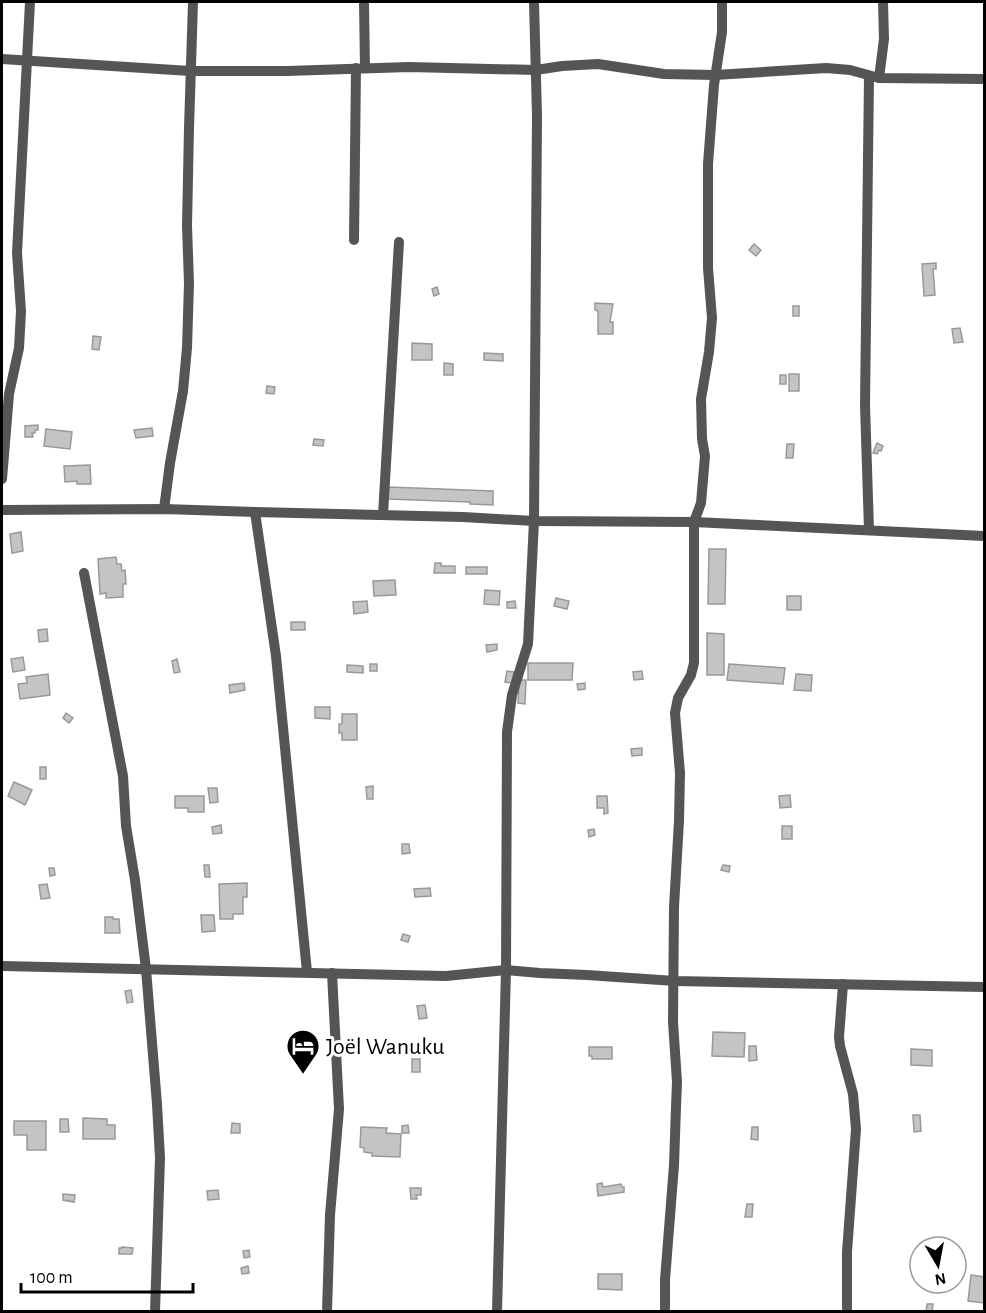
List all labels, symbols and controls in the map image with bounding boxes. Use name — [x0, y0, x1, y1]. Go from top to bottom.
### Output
hotel icon: Joël Wanuku — [285, 1028, 321, 1075]
place label: Joël Wanuku — [326, 1035, 445, 1059]
north arrow — [908, 1235, 968, 1295]
scale bar — [21, 1256, 194, 1294]
text: 100 m — [30, 1269, 73, 1287]
text: N — [934, 1270, 947, 1288]

